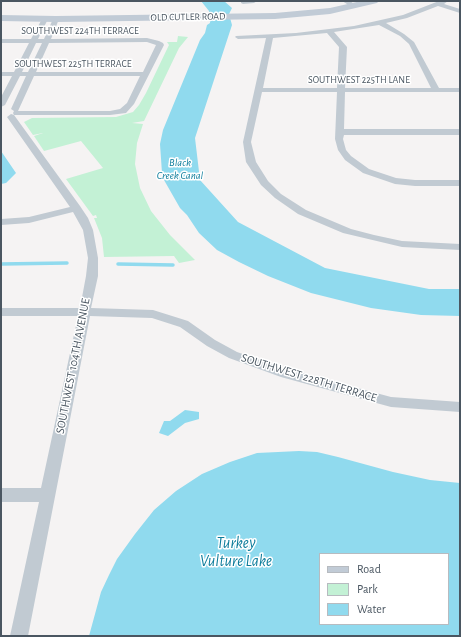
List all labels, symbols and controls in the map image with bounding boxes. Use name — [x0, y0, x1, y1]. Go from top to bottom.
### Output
street label: OLD CUTLER ROAD — [150, 10, 226, 24]
street label: SOUTHWEST 224TH TERRACE — [21, 25, 139, 37]
street label: SOUTHWEST 225TH TERRACE — [15, 58, 131, 70]
street label: SOUTHWEST 225TH LANE — [308, 74, 410, 86]
water label: Black Creek Canal — [157, 156, 203, 182]
street label: SOUTHWEST 104TH AVENUE — [53, 297, 93, 435]
street label: SOUTHWEST 228TH TERRACE — [239, 351, 379, 405]
water label: Turkey Vulture Lake — [200, 533, 272, 571]
legend — [319, 553, 449, 625]
text: Road — [357, 563, 381, 575]
text: Park — [357, 583, 378, 595]
text: Water — [357, 603, 386, 615]

